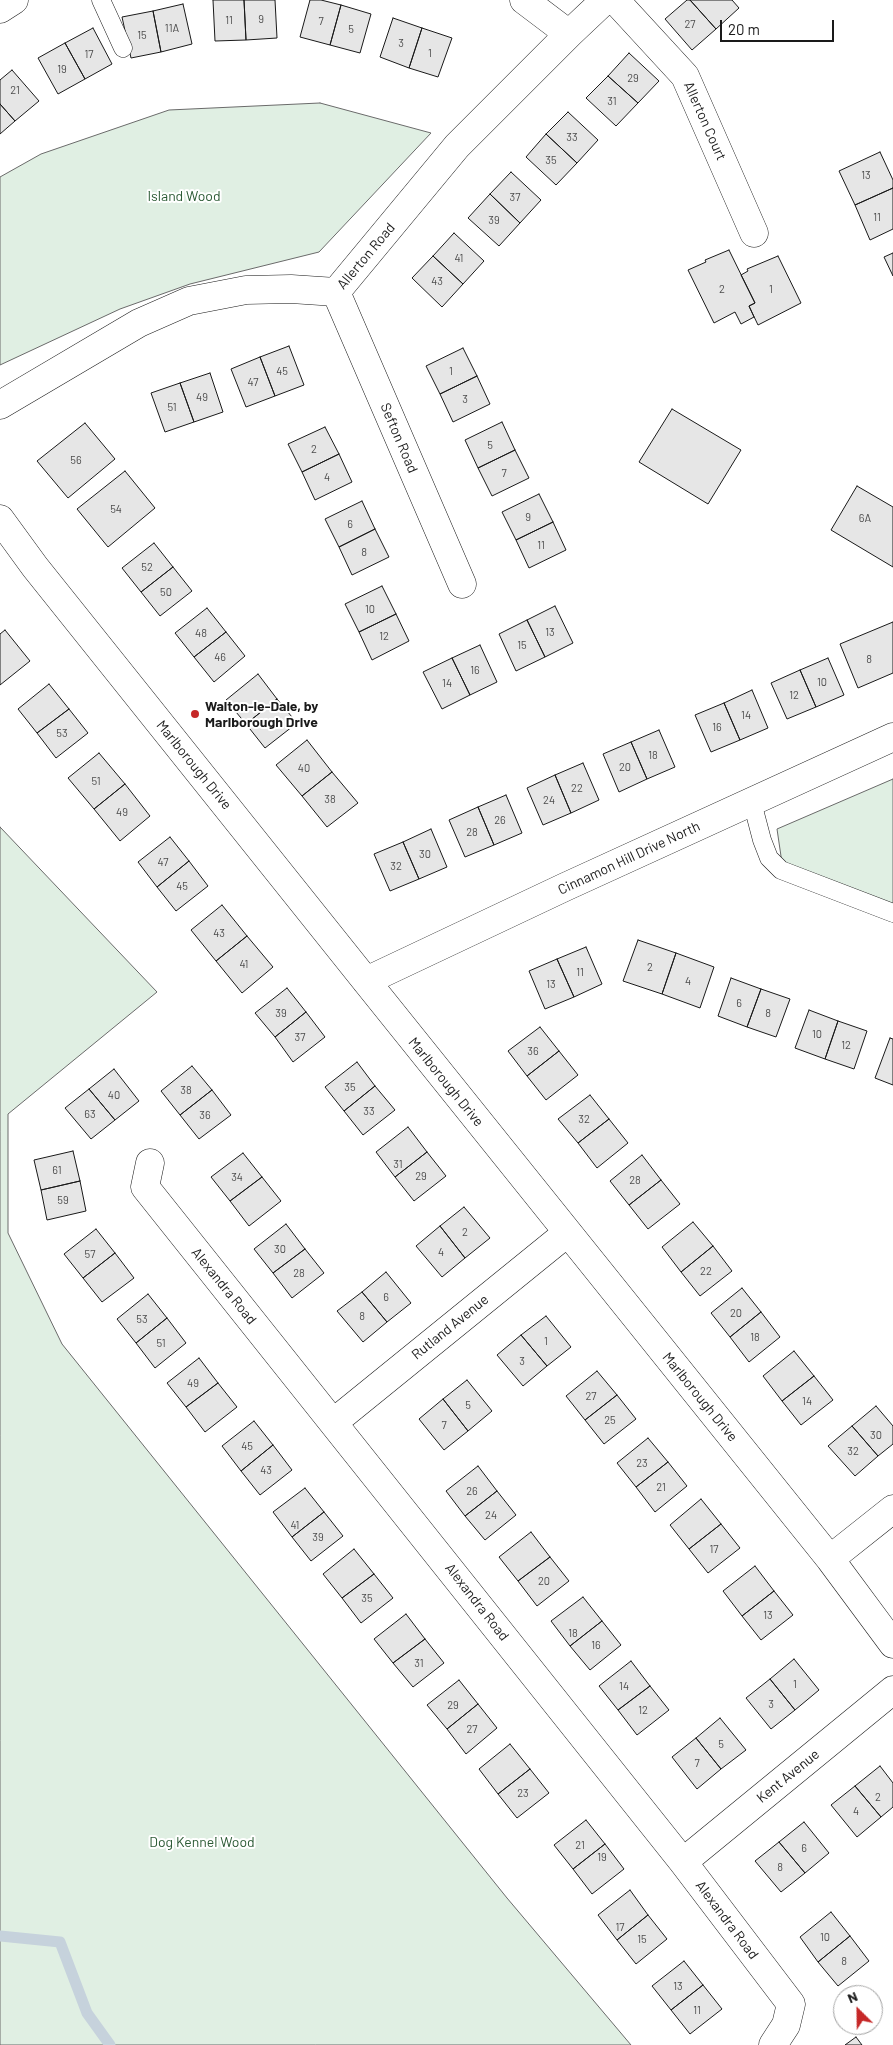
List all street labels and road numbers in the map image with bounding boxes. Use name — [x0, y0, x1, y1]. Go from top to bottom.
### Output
street label: Allerton Court — [680, 79, 730, 163]
street label: Allerton Road — [333, 219, 399, 293]
street label: Sefton Road — [377, 401, 421, 475]
street label: Marlborough Drive — [153, 717, 235, 813]
street label: Cinnamon Hill Drive North — [555, 818, 703, 898]
street label: Marlborough Drive — [405, 1034, 487, 1130]
street label: Alexandra Road — [188, 1244, 260, 1328]
street label: Rutland Avenue — [408, 1291, 492, 1363]
street label: Marlborough Drive — [659, 1349, 741, 1445]
street label: Alexandra Road — [441, 1560, 513, 1644]
street label: Kent Avenue — [753, 1746, 823, 1806]
street label: Alexandra Road — [692, 1877, 762, 1963]

